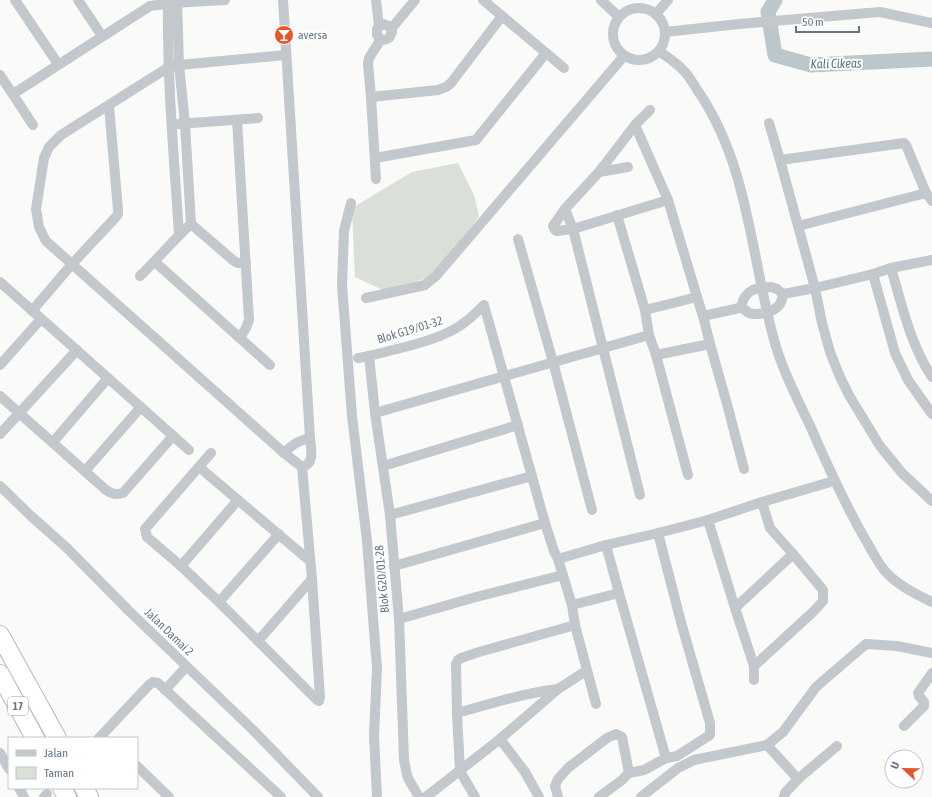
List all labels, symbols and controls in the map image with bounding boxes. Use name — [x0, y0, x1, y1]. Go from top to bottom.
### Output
scale bar — [796, 8, 859, 34]
text: 50 m — [802, 15, 824, 29]
bar icon: aversa — [273, 24, 295, 46]
place label: aversa — [298, 28, 327, 42]
water label: Kali Cikeas — [810, 56, 862, 71]
street label: Blok G19/01-32 — [375, 313, 445, 347]
street label: Blok G20/01-28 — [372, 544, 392, 613]
street label: Jalan Damai 2 — [142, 605, 196, 659]
road number: 17 — [8, 697, 28, 715]
legend — [8, 737, 138, 789]
text: Jalan — [44, 746, 68, 760]
north arrow — [884, 749, 924, 789]
text: U — [888, 760, 902, 771]
text: Taman — [44, 766, 74, 780]

